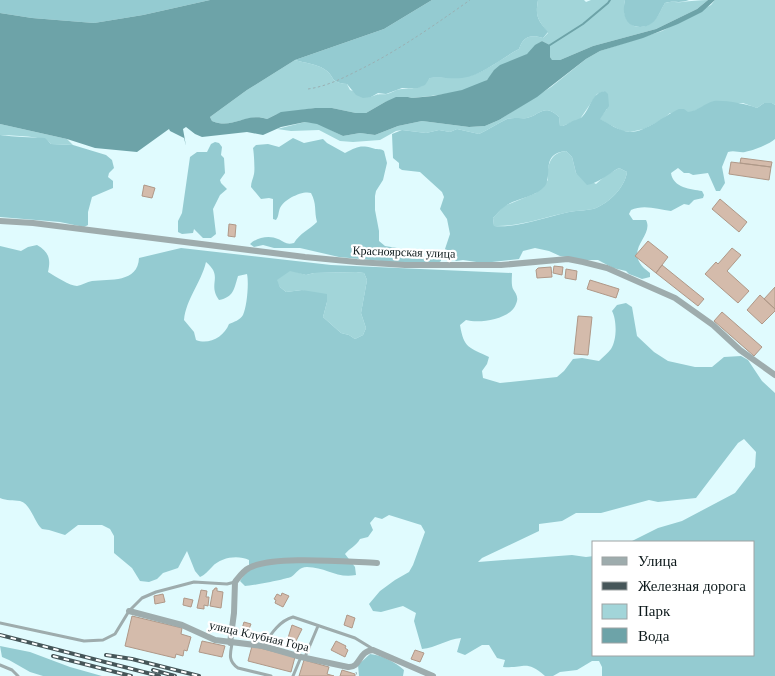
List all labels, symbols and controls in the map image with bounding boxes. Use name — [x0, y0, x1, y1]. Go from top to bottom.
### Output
street label: Красноярская улица — [352, 243, 456, 261]
legend — [592, 541, 755, 656]
text: Улица — [638, 553, 677, 569]
text: Железная дорога — [638, 578, 746, 594]
text: Парк — [638, 603, 671, 619]
street label: улица Клубная Гора — [208, 618, 311, 654]
text: Вода — [638, 628, 670, 644]

